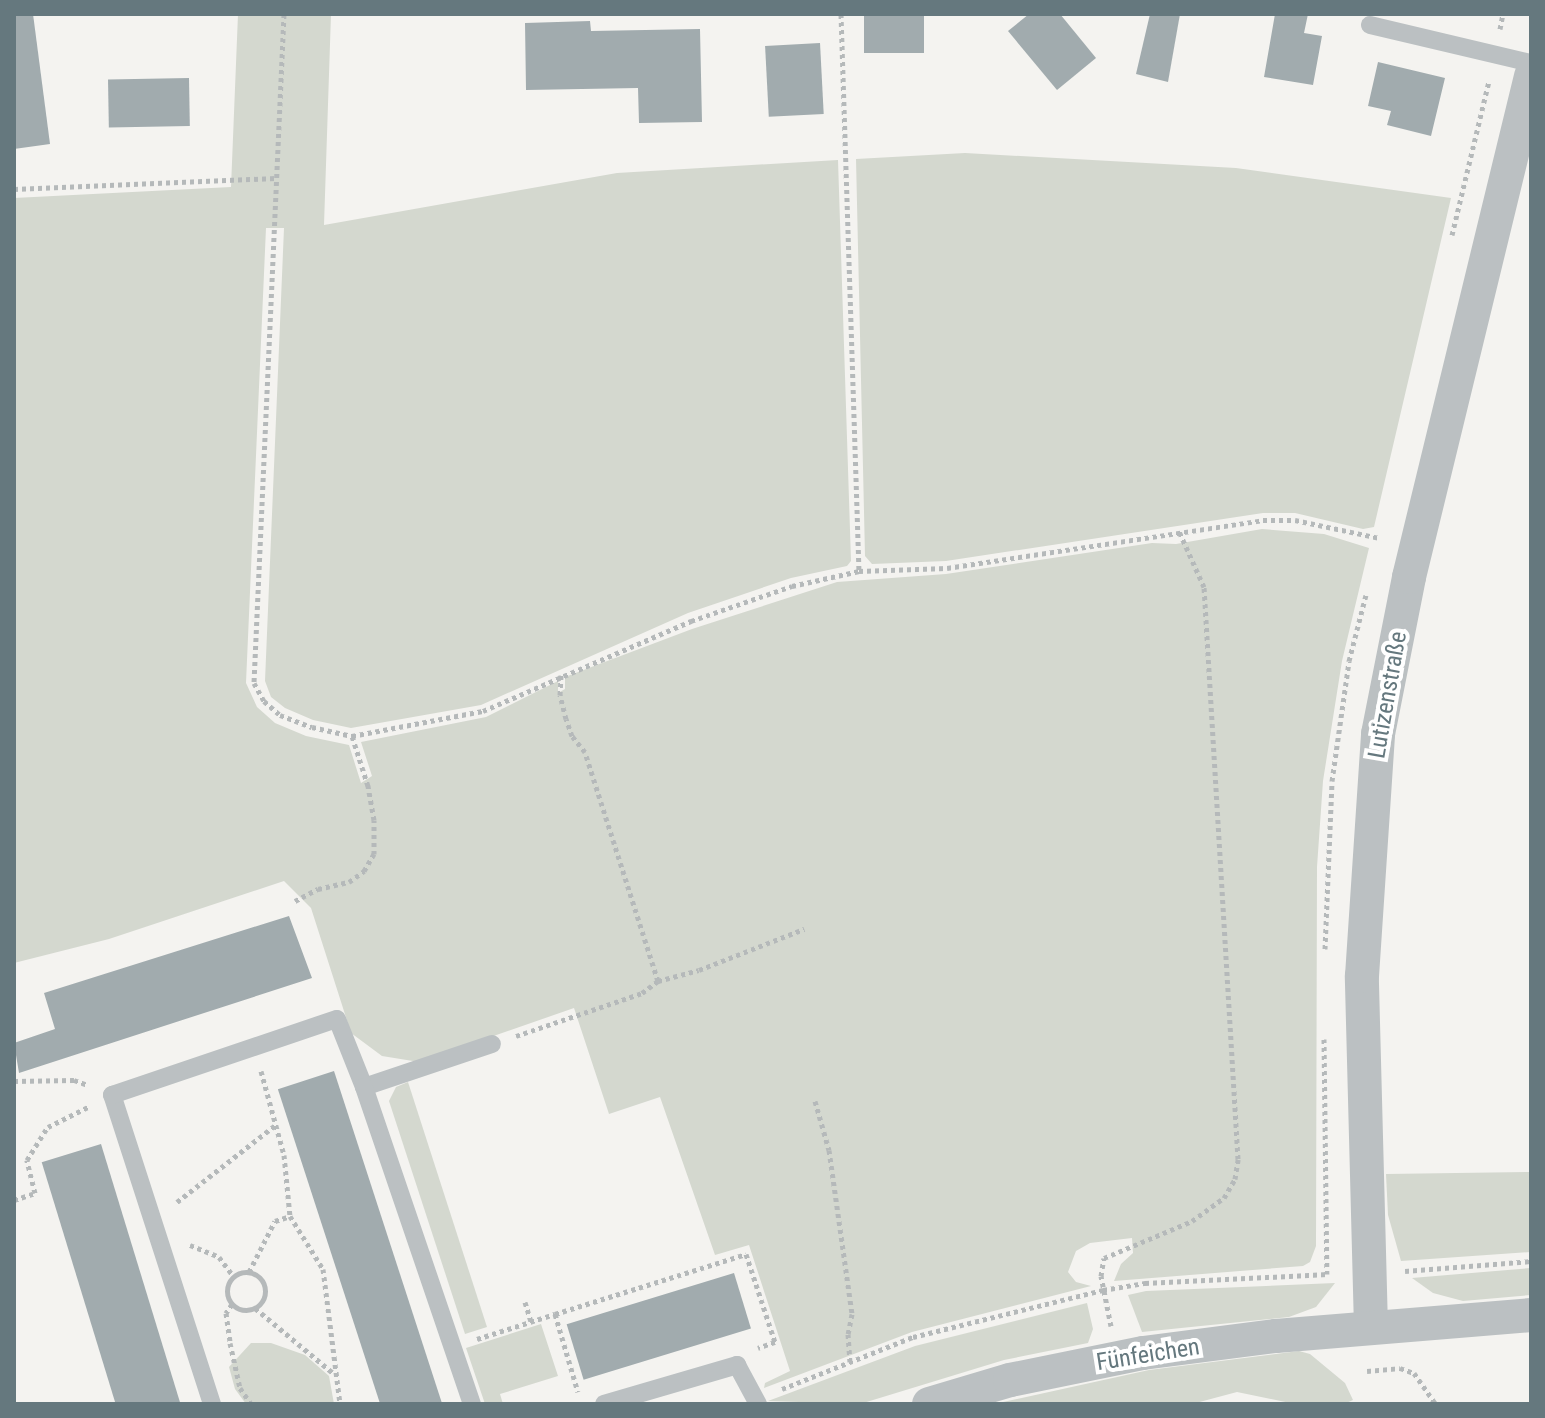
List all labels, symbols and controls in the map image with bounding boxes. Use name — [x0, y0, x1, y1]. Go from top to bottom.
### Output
street label: Lutizenstraße — [1363, 629, 1413, 761]
street label: Fünfeichen — [1094, 1333, 1202, 1377]

